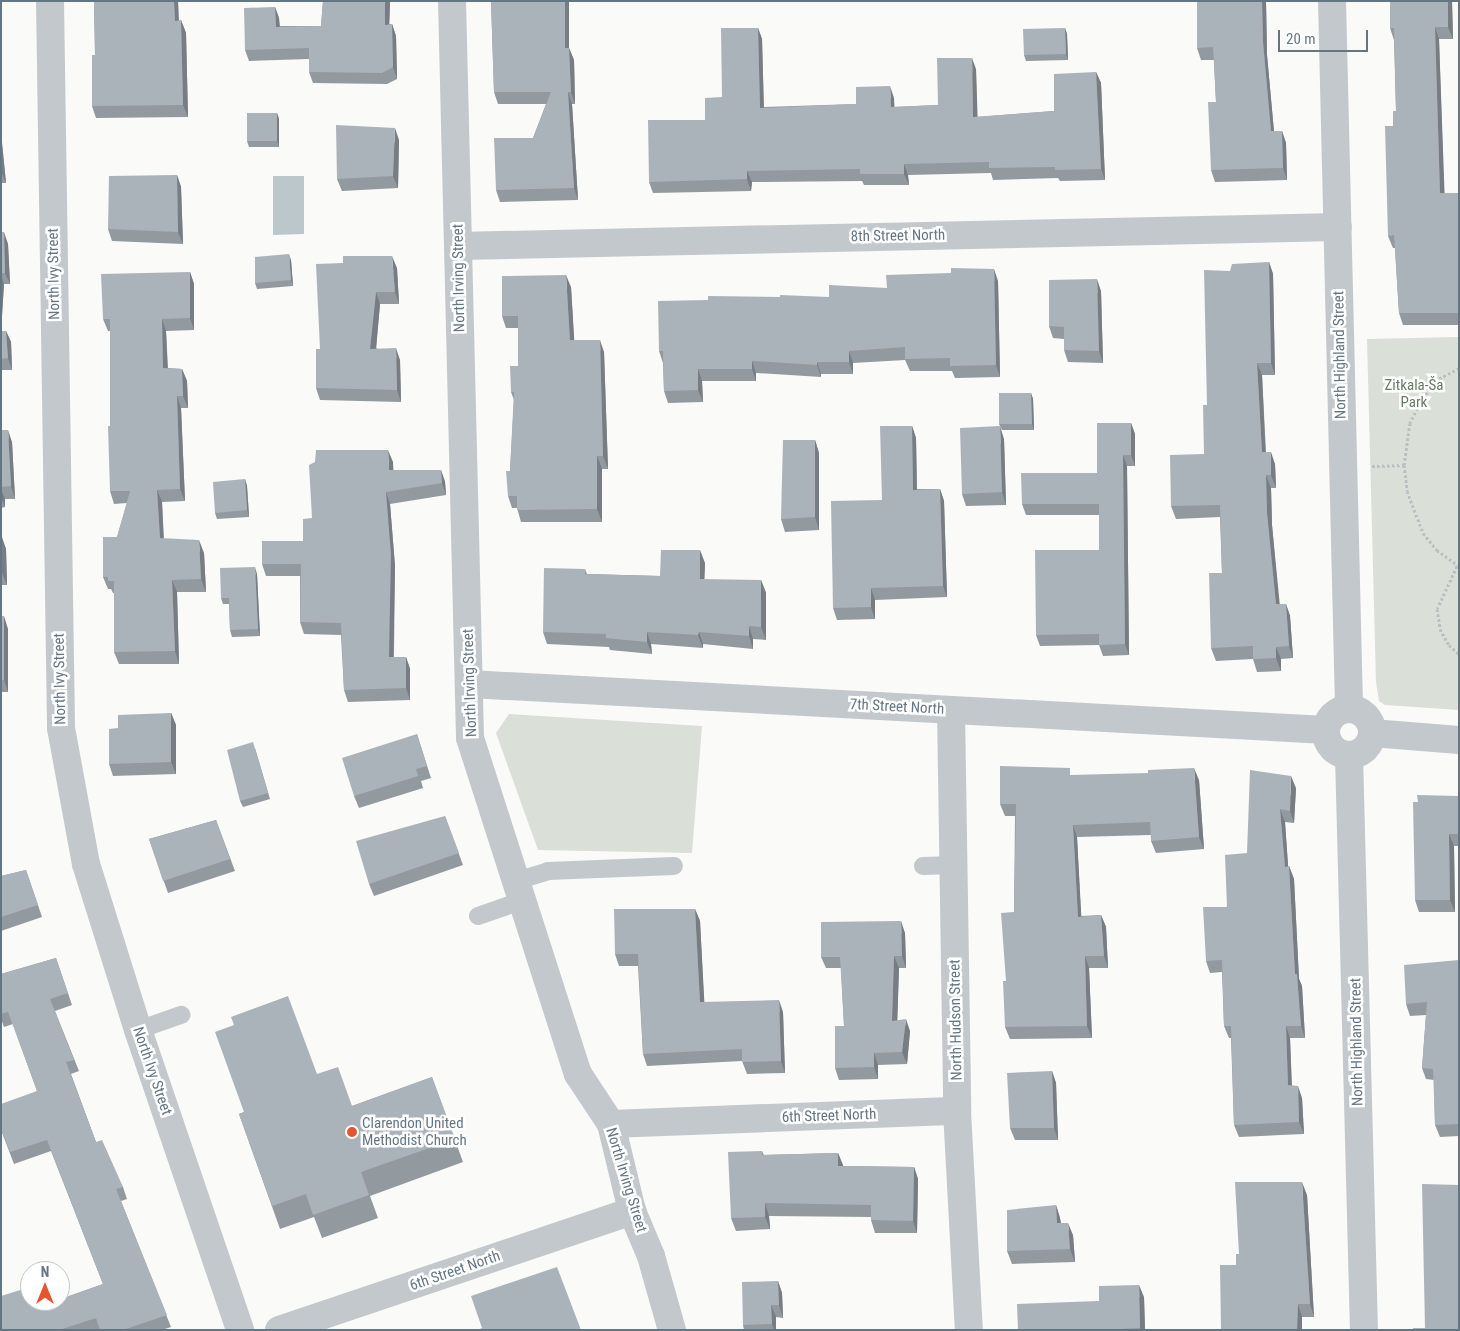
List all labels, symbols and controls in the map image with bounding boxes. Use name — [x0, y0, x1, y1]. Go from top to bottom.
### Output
scale bar — [1280, 20, 1370, 52]
text: 20 m — [1286, 30, 1316, 48]
street label: North Irving Street — [449, 224, 469, 332]
street label: 8th Street North — [851, 226, 945, 246]
street label: North Ivy Street — [44, 228, 64, 320]
street label: North Highland Street — [1330, 291, 1350, 419]
park label: Zitkala-Ša Park — [1385, 376, 1443, 411]
street label: North Irving Street — [459, 628, 481, 738]
street label: North Ivy Street — [50, 633, 70, 725]
street label: 7th Street North — [849, 696, 945, 718]
street label: North Hudson Street — [946, 959, 966, 1081]
street label: North Highland Street — [1347, 978, 1367, 1106]
street label: North Ivy Street — [129, 1025, 175, 1117]
street label: 6th Street North — [781, 1105, 877, 1127]
place label: Clarendon United Methodist Church — [362, 1114, 467, 1149]
marker: Clarendon United Methodist Church — [346, 1126, 358, 1138]
street label: North Irving Street — [602, 1126, 650, 1234]
street label: 6th Street North — [407, 1247, 503, 1295]
north arrow — [20, 1261, 70, 1311]
text: N — [41, 1264, 49, 1280]

